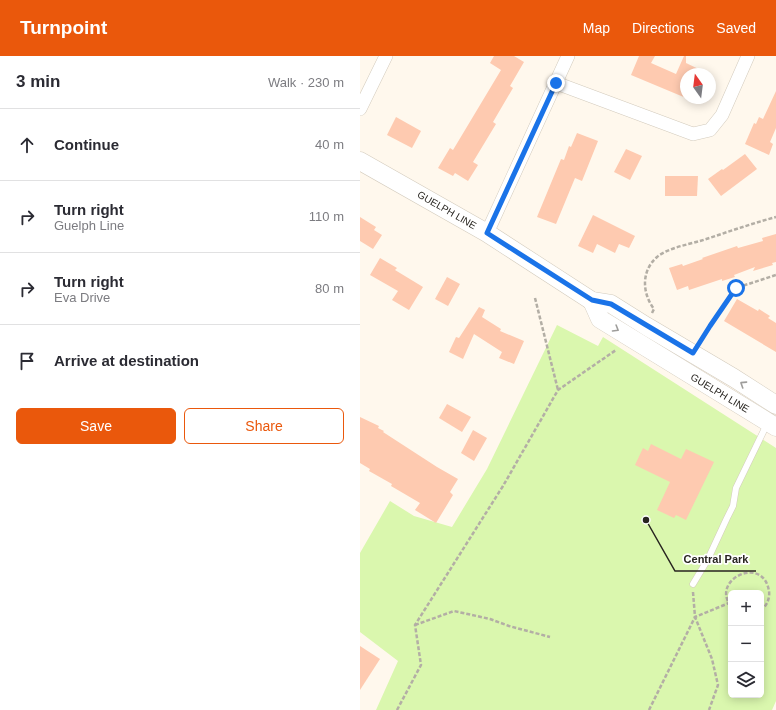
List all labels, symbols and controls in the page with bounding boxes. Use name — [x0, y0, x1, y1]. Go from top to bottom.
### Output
text: Turnpoint — [20, 17, 107, 38]
text: Map — [583, 20, 610, 36]
text: Directions — [632, 20, 694, 36]
text: Saved — [716, 20, 756, 36]
north arrow — [680, 68, 716, 104]
text: 3 min — [16, 72, 60, 91]
route end — [547, 74, 565, 92]
text: Walk · 230 m — [268, 75, 344, 90]
icon: ahead — [16, 134, 38, 156]
text: Continue — [54, 136, 119, 153]
text: 40 m — [315, 137, 344, 152]
street label: GUELPH LINE — [416, 189, 479, 231]
text: Turn right — [54, 201, 124, 218]
icon: right — [16, 206, 38, 228]
text: 110 m — [309, 209, 344, 224]
text: Guelph Line — [54, 218, 124, 233]
text: Turn right — [54, 273, 124, 290]
icon: right — [16, 278, 38, 300]
route start — [727, 279, 745, 297]
text: 80 m — [315, 281, 344, 296]
text: Eva Drive — [54, 290, 110, 305]
one-way arrow — [612, 324, 619, 332]
icon: arrive — [16, 350, 38, 372]
text: Arrive at destination — [54, 352, 199, 369]
street label: GUELPH LINE — [689, 371, 751, 415]
one-way arrow — [741, 382, 748, 389]
button: Save — [16, 408, 176, 444]
button: Share — [184, 408, 344, 444]
callout: Central Park — [675, 548, 756, 571]
text: Central Park — [684, 553, 749, 565]
map controls — [728, 590, 764, 698]
button: + — [728, 590, 764, 626]
button: − — [728, 626, 764, 662]
button: layers — [728, 662, 764, 698]

